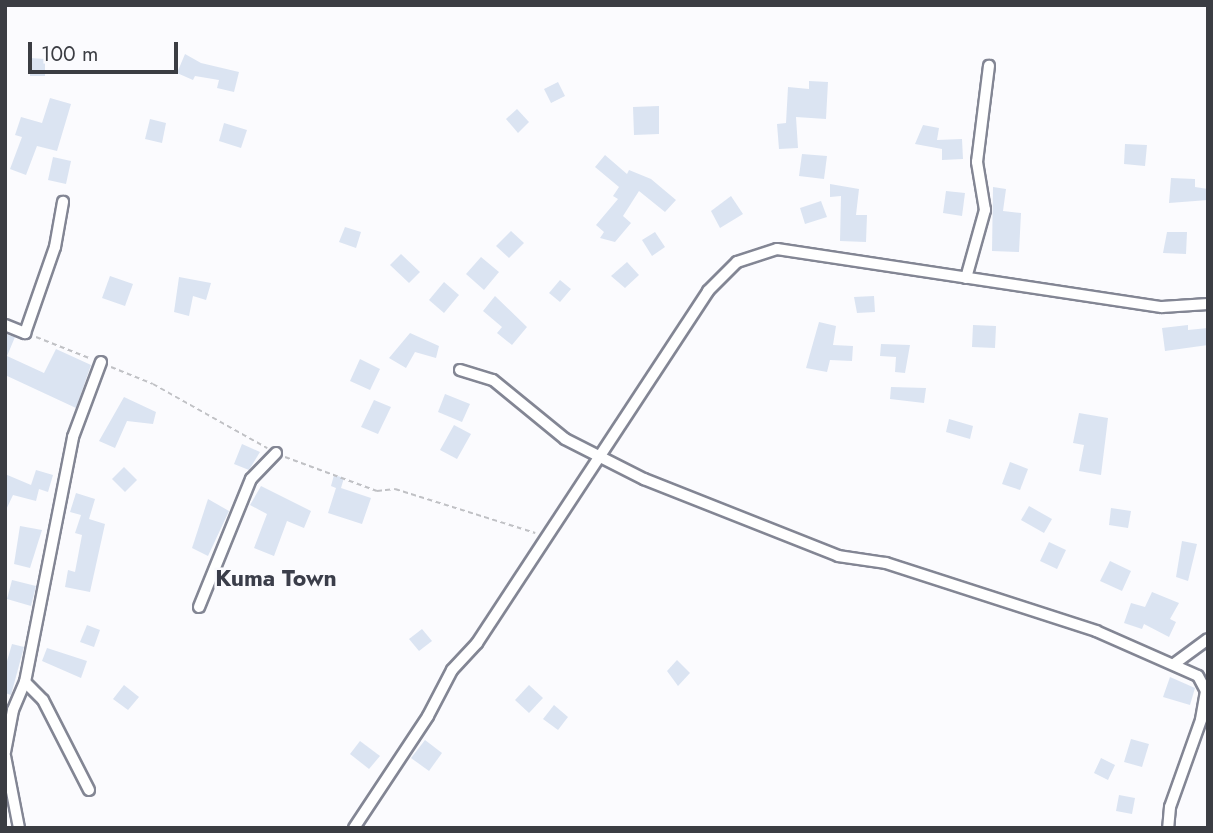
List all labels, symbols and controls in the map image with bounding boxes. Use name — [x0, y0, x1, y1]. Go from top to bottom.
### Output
scale bar — [32, 28, 182, 72]
text: 100 m — [41, 39, 98, 69]
district label: Kuma Town — [215, 564, 337, 592]

